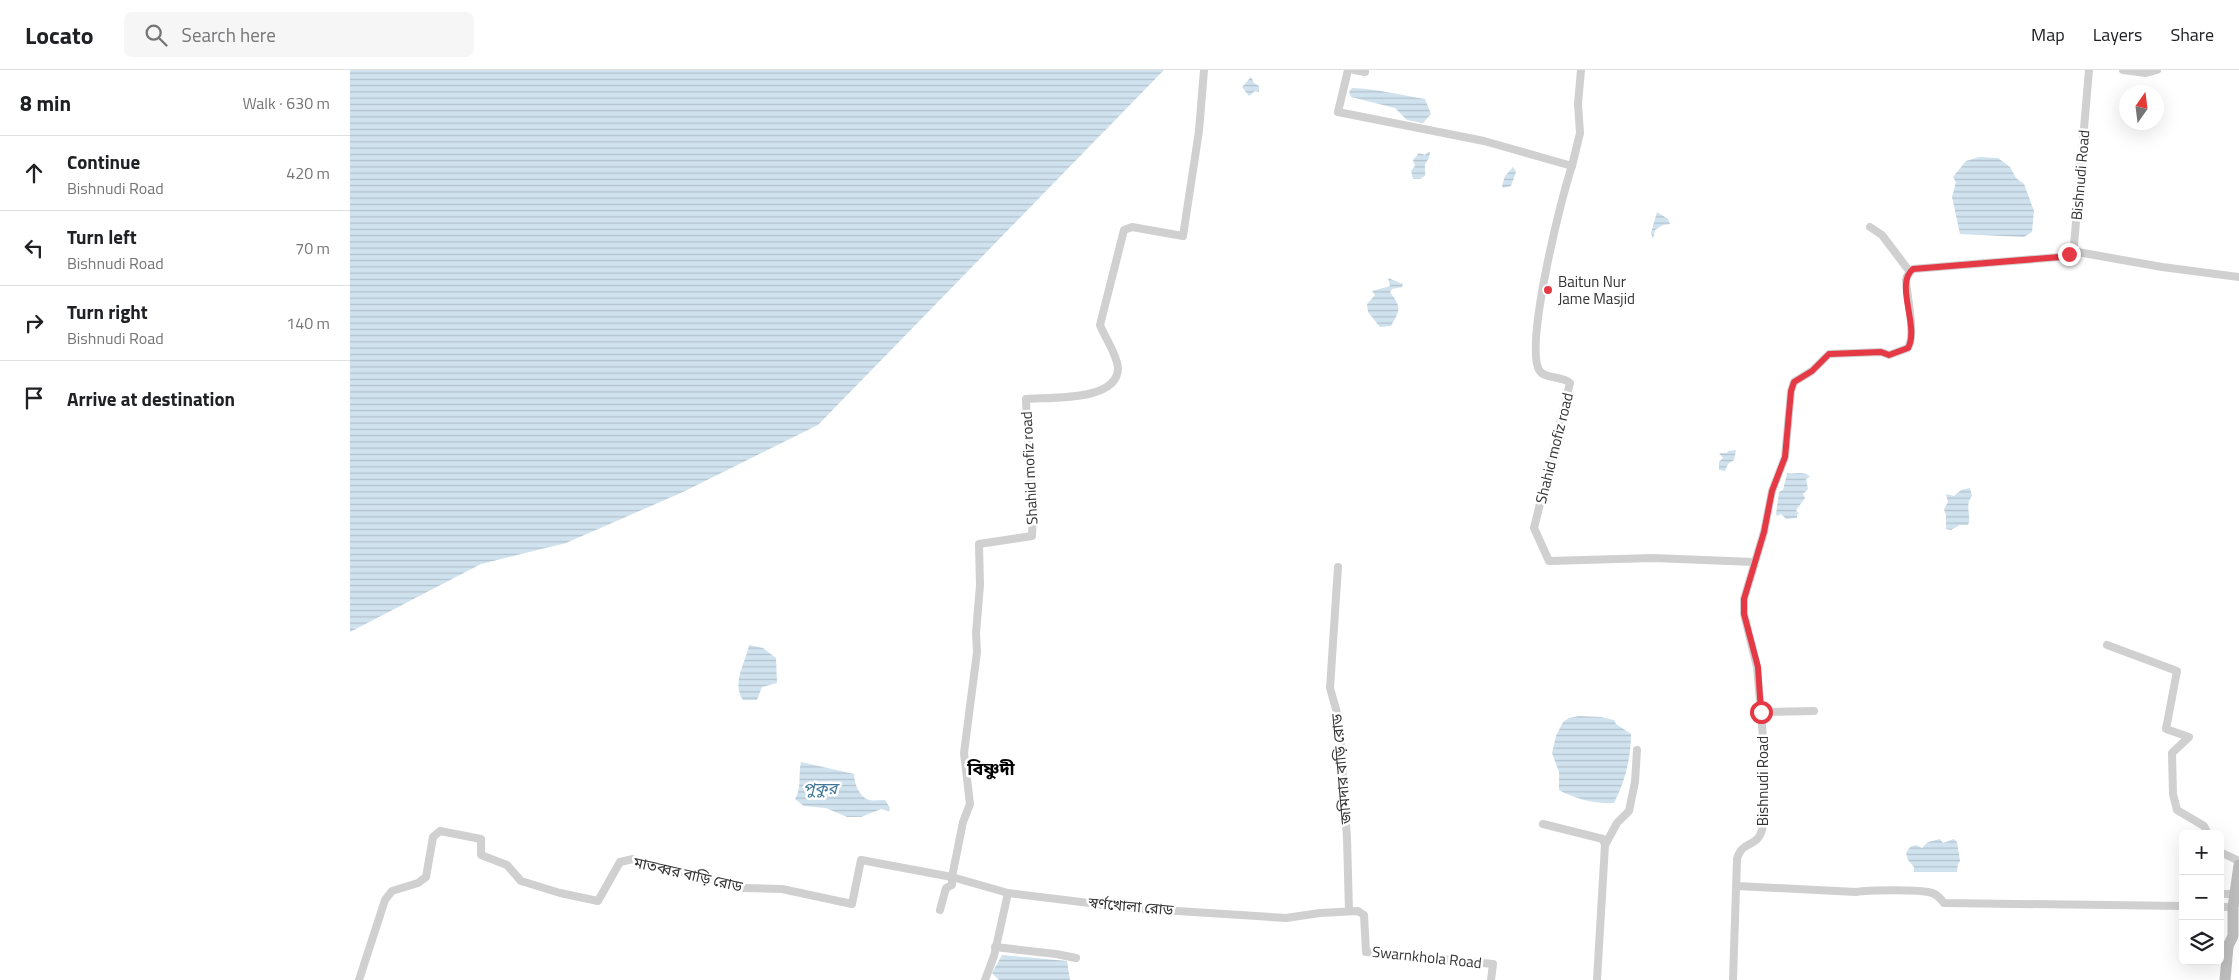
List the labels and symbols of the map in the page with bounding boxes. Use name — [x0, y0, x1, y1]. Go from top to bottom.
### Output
north arrow — [2119, 85, 2164, 130]
street label: Bishnudi Road — [2065, 129, 2095, 221]
route end — [2058, 243, 2081, 266]
place label: Baitun Nur Jame Masjid — [1558, 270, 1635, 310]
marker: Baitun Nur Jame Masjid — [1542, 284, 1554, 296]
street label: Shahid mofiz road — [1529, 390, 1579, 506]
street label: Shahid mofiz road — [1015, 411, 1043, 525]
route start — [1750, 701, 1773, 724]
street label: জমিদার বাড়ি রোড — [1325, 713, 1357, 826]
street label: Bishnudi Road — [1751, 736, 1774, 826]
district label: বিষ্ণুদী — [966, 755, 1016, 782]
water label: পুকুর — [803, 776, 840, 800]
street label: মাতব্বর বাড়ি রোড — [630, 850, 745, 898]
street label: স্বর্ণখোলা রোড — [1087, 891, 1175, 921]
street label: Swarnkhola Road — [1371, 940, 1483, 974]

